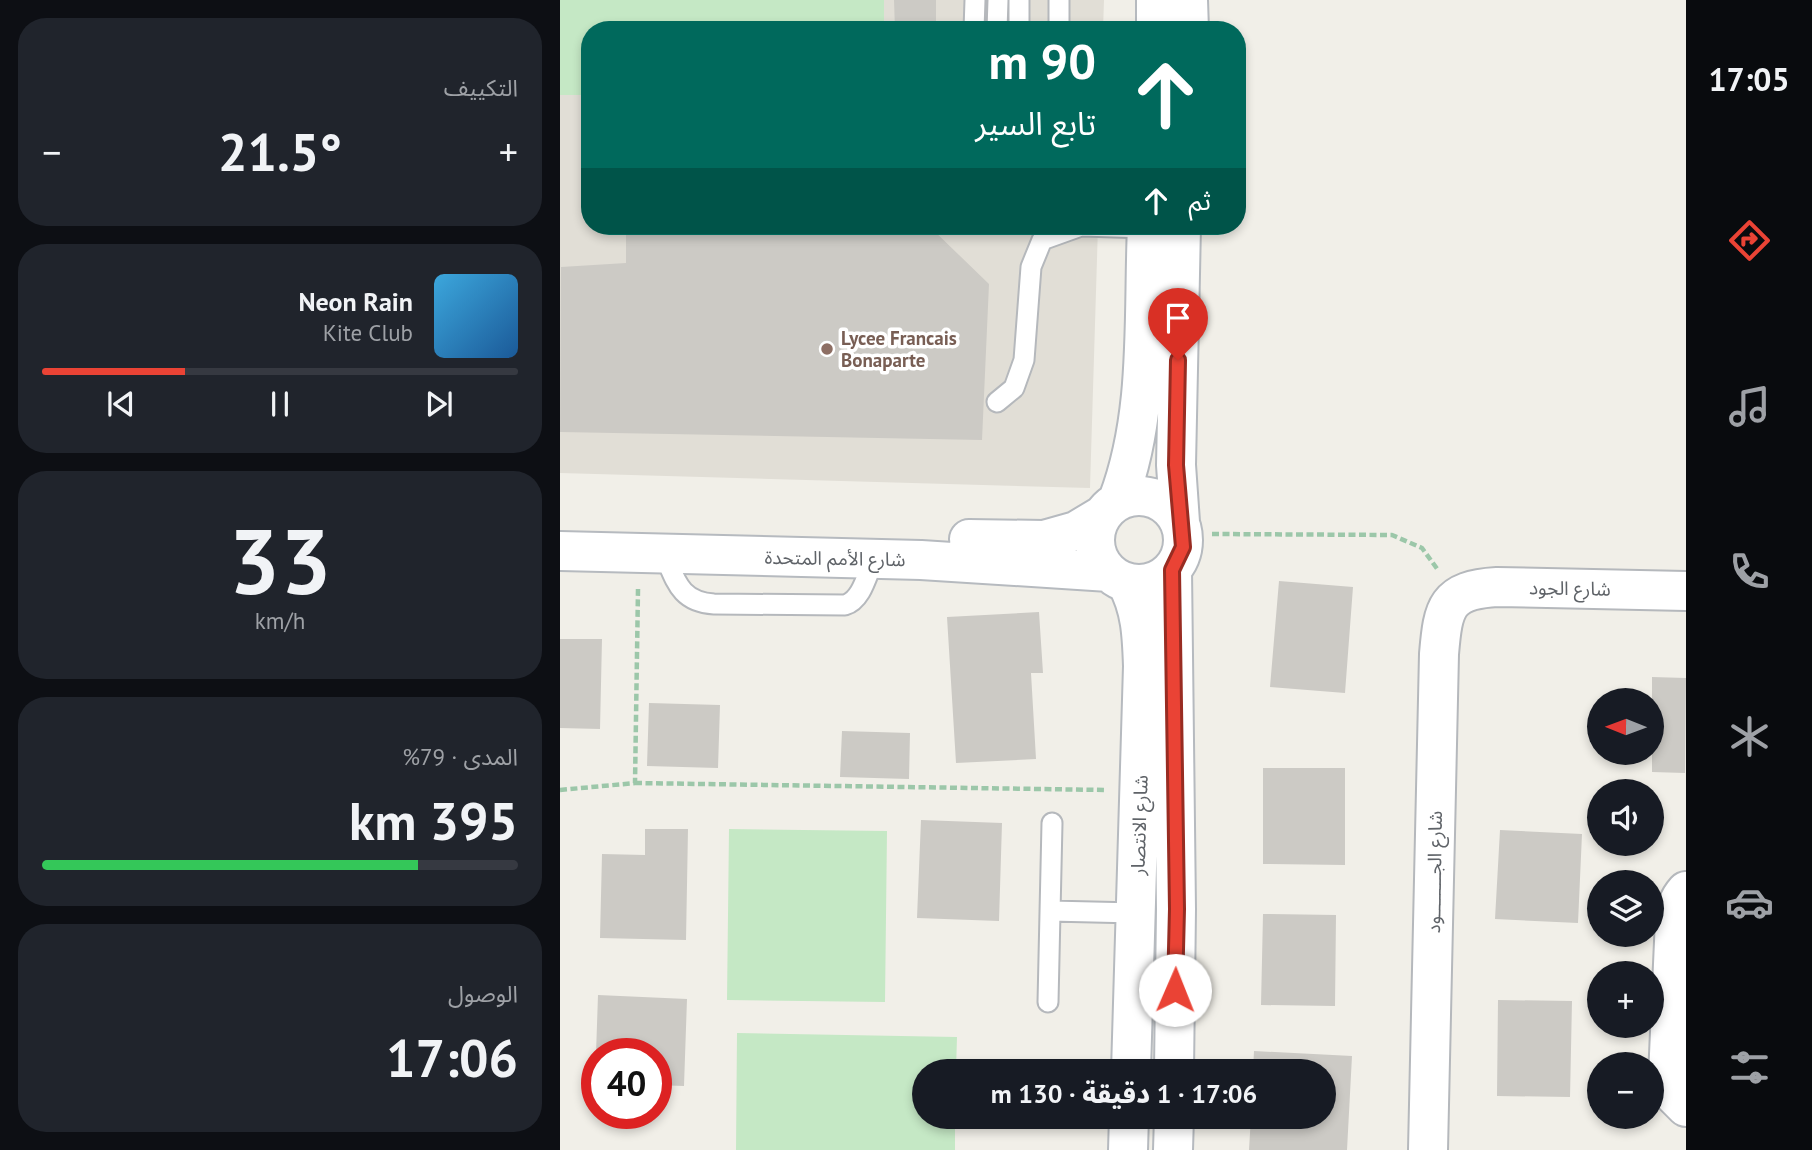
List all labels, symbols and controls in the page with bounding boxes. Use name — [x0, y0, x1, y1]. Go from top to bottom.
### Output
text: 90 m — [989, 29, 1096, 93]
icon: ahead — [1120, 49, 1211, 140]
text: 17:05 — [1708, 58, 1790, 100]
text: التكييف — [444, 73, 518, 102]
text: تابع السير — [975, 102, 1096, 144]
text: 21.5° — [218, 118, 342, 185]
text: − — [42, 127, 61, 176]
text: + — [499, 127, 518, 176]
icon: ahead — [1137, 182, 1175, 220]
text: ثم — [1189, 184, 1211, 217]
icon: directions — [1725, 216, 1774, 265]
text: Neon Rain — [298, 285, 413, 318]
pin — [1148, 288, 1208, 360]
icon: arrive — [1159, 299, 1197, 337]
text: Kite Club — [323, 318, 413, 347]
place label: Lycee Francais Bonaparte — [841, 326, 957, 372]
marker: Lycee Francais Bonaparte — [819, 341, 835, 357]
icon: music — [1725, 382, 1774, 431]
icon: previous — [102, 385, 140, 423]
icon: pause — [261, 385, 299, 423]
icon: next — [420, 385, 458, 423]
text: 33 — [228, 501, 332, 619]
street label: شارع الأمم المتحدة — [764, 545, 906, 574]
icon: phone — [1725, 547, 1774, 596]
street label: شارع الجود — [1529, 575, 1611, 603]
text: km/h — [255, 606, 305, 635]
north arrow — [1587, 688, 1664, 765]
map controls — [1587, 688, 1664, 1129]
icon: climate — [1725, 712, 1774, 761]
text: المدى · 79% — [402, 742, 518, 771]
street label: شارع الانتصار — [1125, 774, 1155, 877]
button: sound — [1587, 779, 1664, 856]
text: 395 km — [349, 787, 518, 854]
street label: شارع الجــــــــود — [1421, 810, 1449, 934]
button: layers — [1587, 870, 1664, 947]
icon: car — [1725, 878, 1774, 927]
position arrow — [1138, 953, 1212, 1027]
button: + — [1587, 961, 1664, 1038]
text: الوصول — [448, 979, 518, 1008]
text: 17:06 — [386, 1024, 518, 1091]
speed limit sign: 40 — [581, 1038, 672, 1129]
icon: filters — [1725, 1043, 1774, 1092]
button: − — [1587, 1052, 1664, 1129]
text: 17:06 · 1 دقيقة · 130 m — [991, 1077, 1257, 1110]

